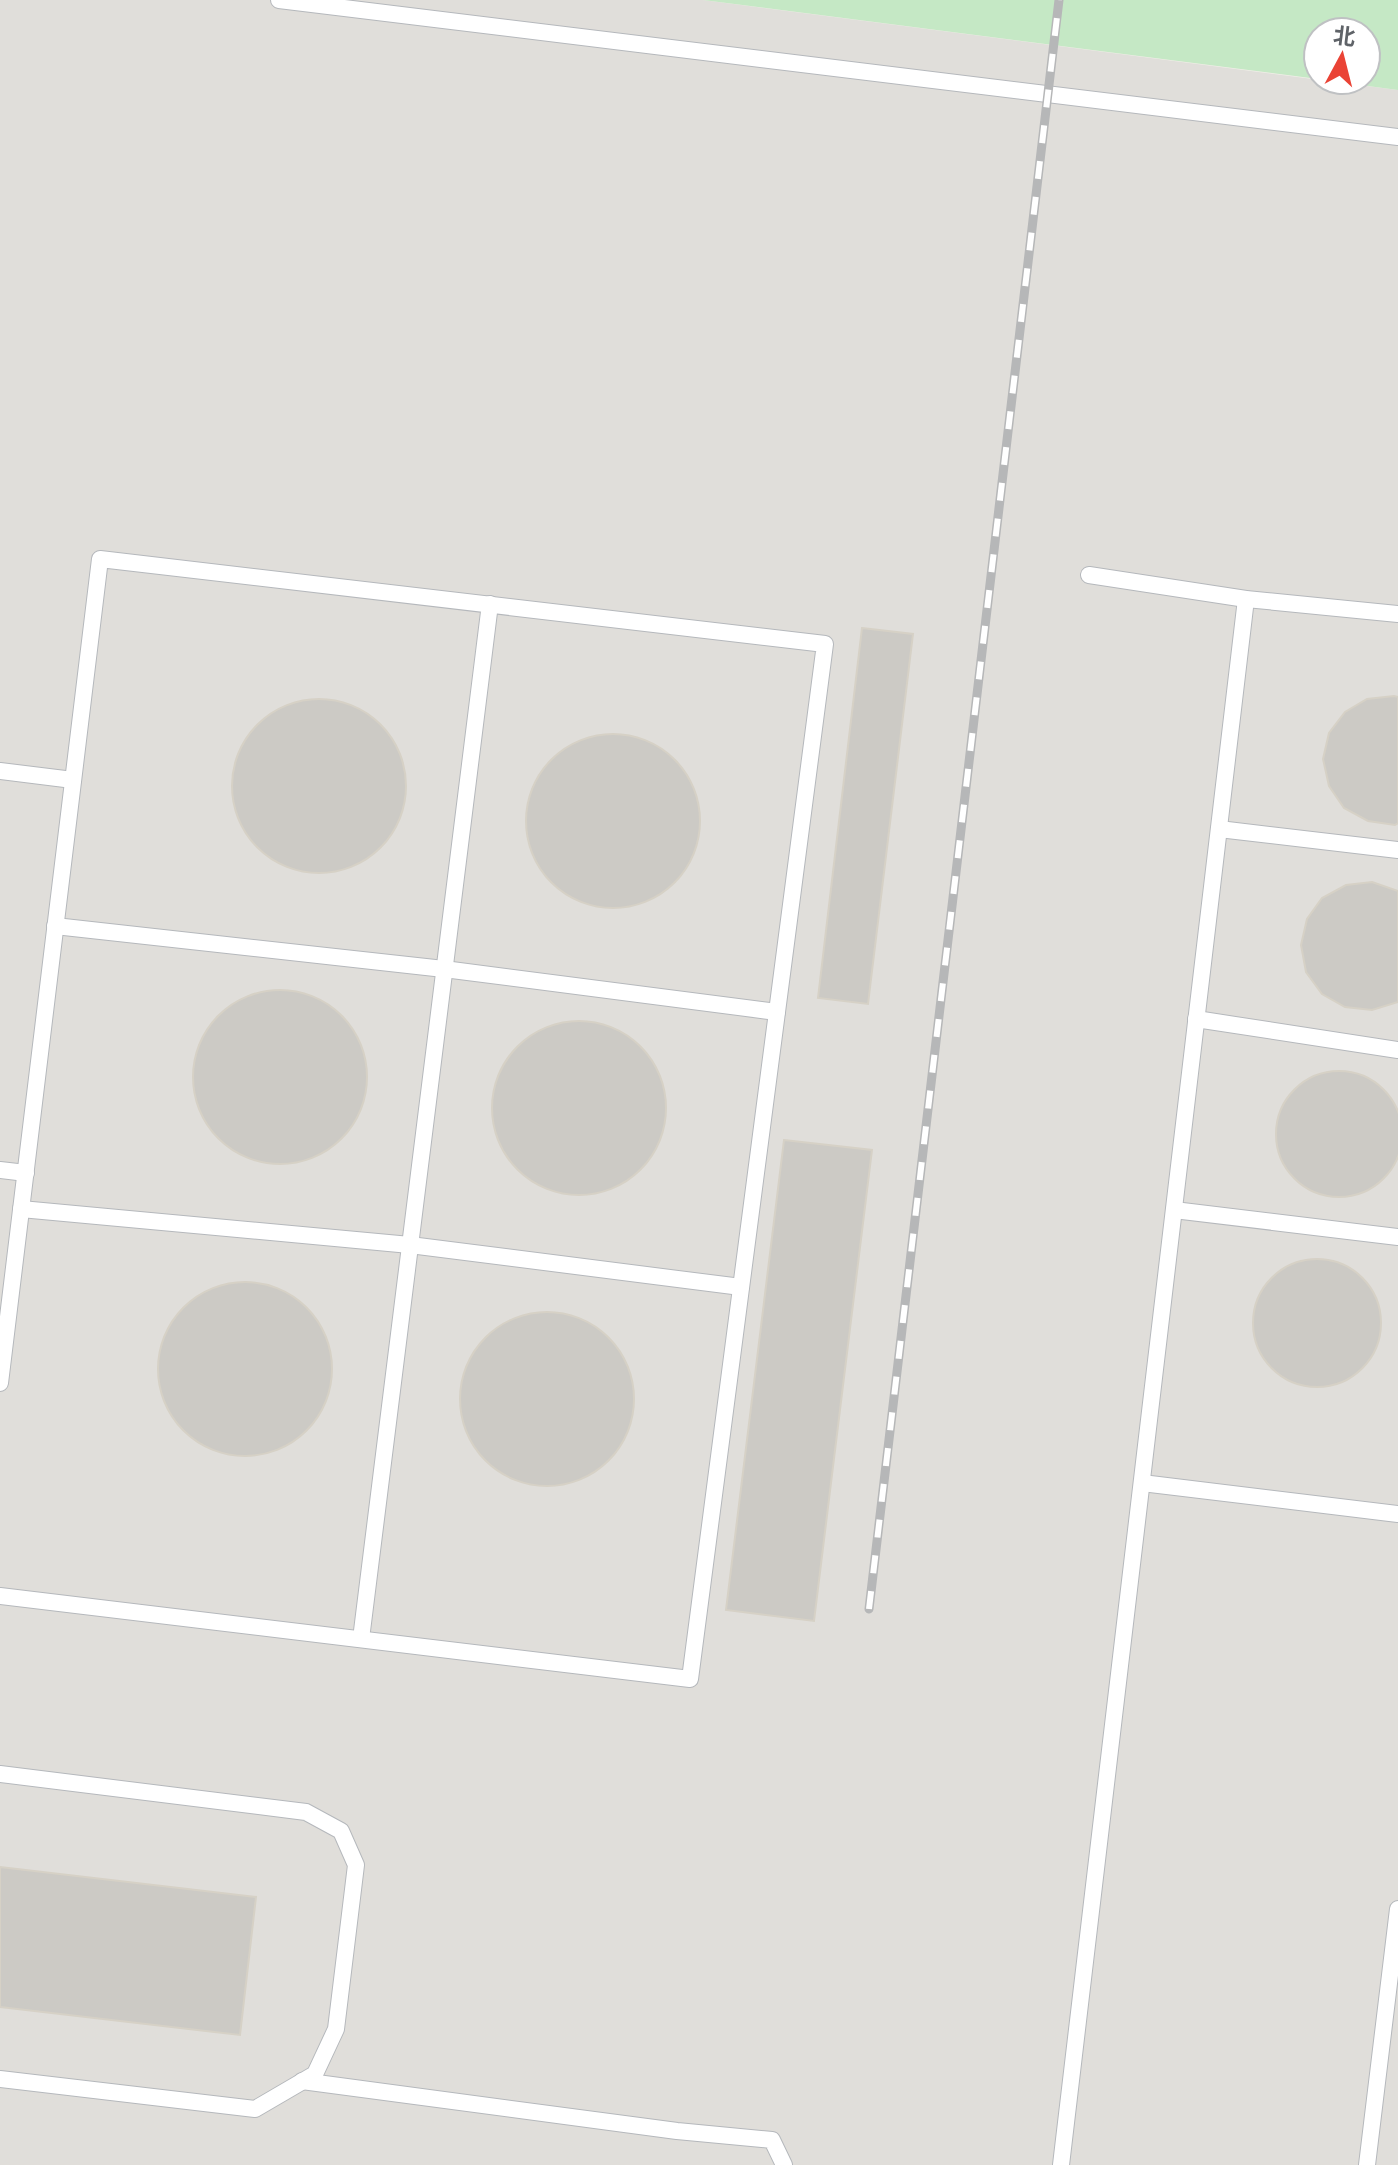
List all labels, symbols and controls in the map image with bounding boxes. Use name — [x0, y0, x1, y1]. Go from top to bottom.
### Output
north arrow — [1302, 16, 1382, 96]
text: 北 — [1332, 19, 1357, 53]

